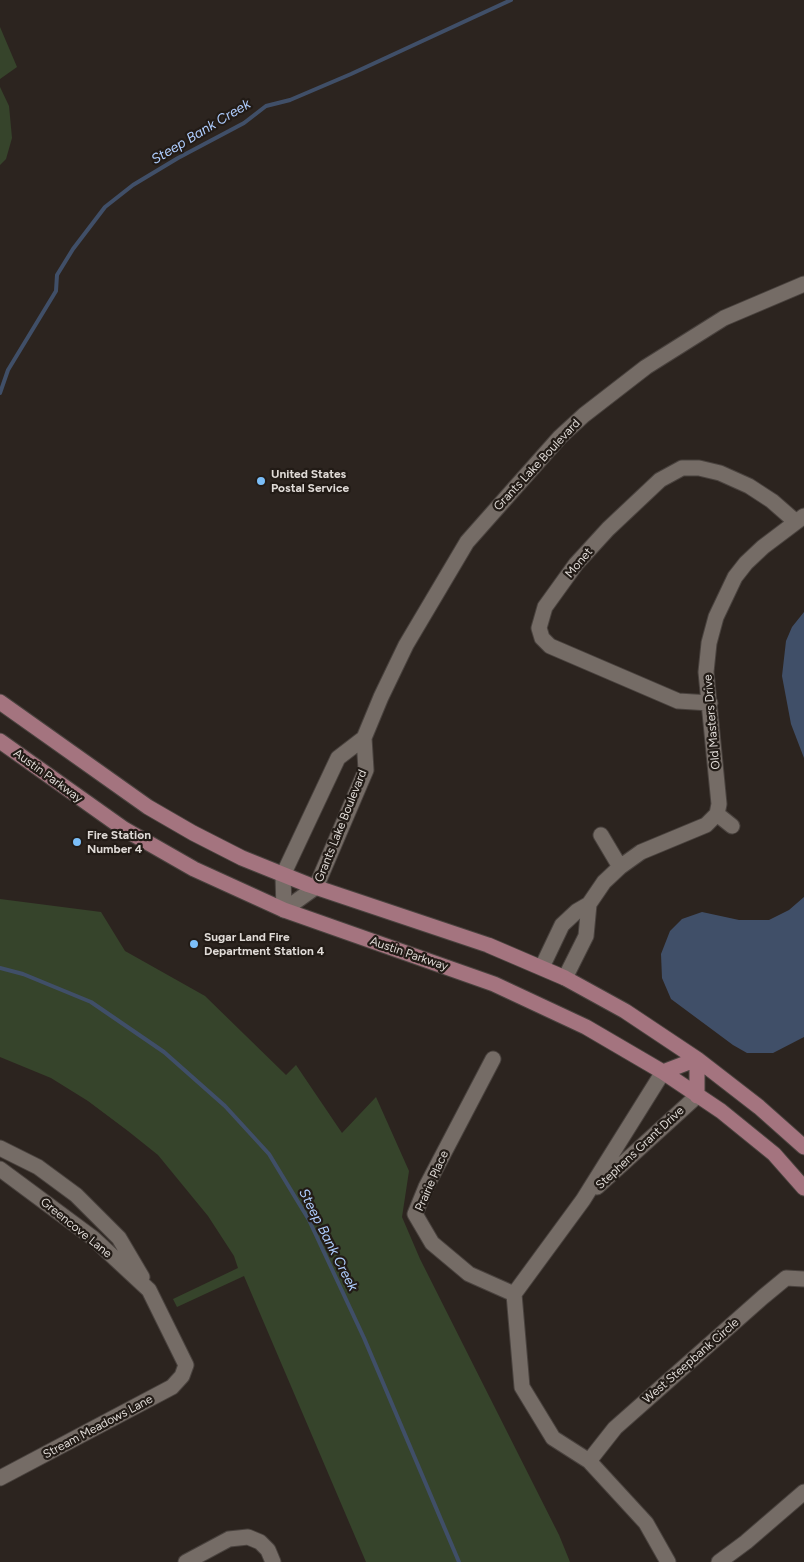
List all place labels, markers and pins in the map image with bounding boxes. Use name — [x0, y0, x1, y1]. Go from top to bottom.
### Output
place label: United States Postal Service — [271, 467, 349, 495]
marker: United States Postal Service — [255, 475, 267, 487]
place label: Fire Station Number 4 — [87, 828, 151, 856]
marker: Fire Station Number 4 — [71, 836, 83, 848]
place label: Sugar Land Fire Department Station 4 — [204, 930, 324, 958]
marker: Sugar Land Fire Department Station 4 — [188, 938, 200, 950]

